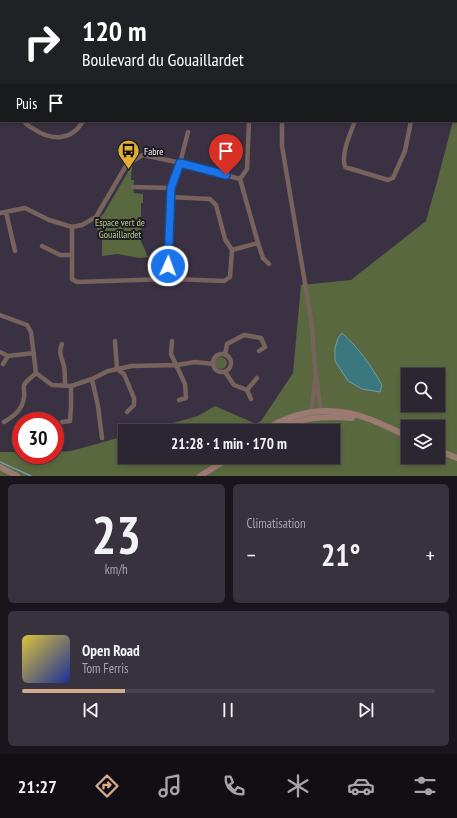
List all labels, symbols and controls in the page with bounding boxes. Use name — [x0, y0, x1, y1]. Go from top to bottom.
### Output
text: 120 m — [82, 12, 146, 49]
icon: right — [16, 16, 68, 68]
text: Boulevard du Gouaillardet — [82, 48, 244, 71]
icon: arrive — [45, 92, 67, 114]
text: Puis — [16, 94, 37, 113]
pin — [209, 134, 243, 175]
bus stop icon: Fabre — [116, 138, 142, 171]
icon: arrive — [215, 140, 237, 162]
place label: Fabre — [144, 145, 163, 158]
park label: Espace vert de Gouaillardet — [95, 216, 145, 241]
position arrow — [147, 245, 189, 287]
map controls — [401, 368, 445, 464]
button: search — [401, 368, 445, 412]
speed limit sign: 30 — [12, 412, 64, 464]
button: layers — [401, 420, 445, 464]
text: 21:28 · 1 min · 170 m — [171, 434, 287, 453]
text: 23 — [91, 501, 141, 568]
text: Climatisation — [247, 515, 306, 532]
text: 21° — [321, 535, 361, 574]
text: − — [247, 541, 256, 569]
text: + — [426, 541, 435, 569]
text: km/h — [105, 561, 128, 578]
text: Open Road — [82, 641, 140, 660]
text: Tom Ferris — [82, 660, 128, 677]
icon: previous — [80, 699, 102, 721]
icon: pause — [217, 699, 239, 721]
icon: next — [355, 699, 377, 721]
icon: directions — [93, 772, 121, 800]
icon: music — [156, 772, 184, 800]
icon: phone — [220, 772, 248, 800]
icon: climate — [284, 772, 312, 800]
icon: car — [347, 772, 375, 800]
icon: filters — [411, 772, 439, 800]
text: 21:27 — [18, 775, 57, 798]

